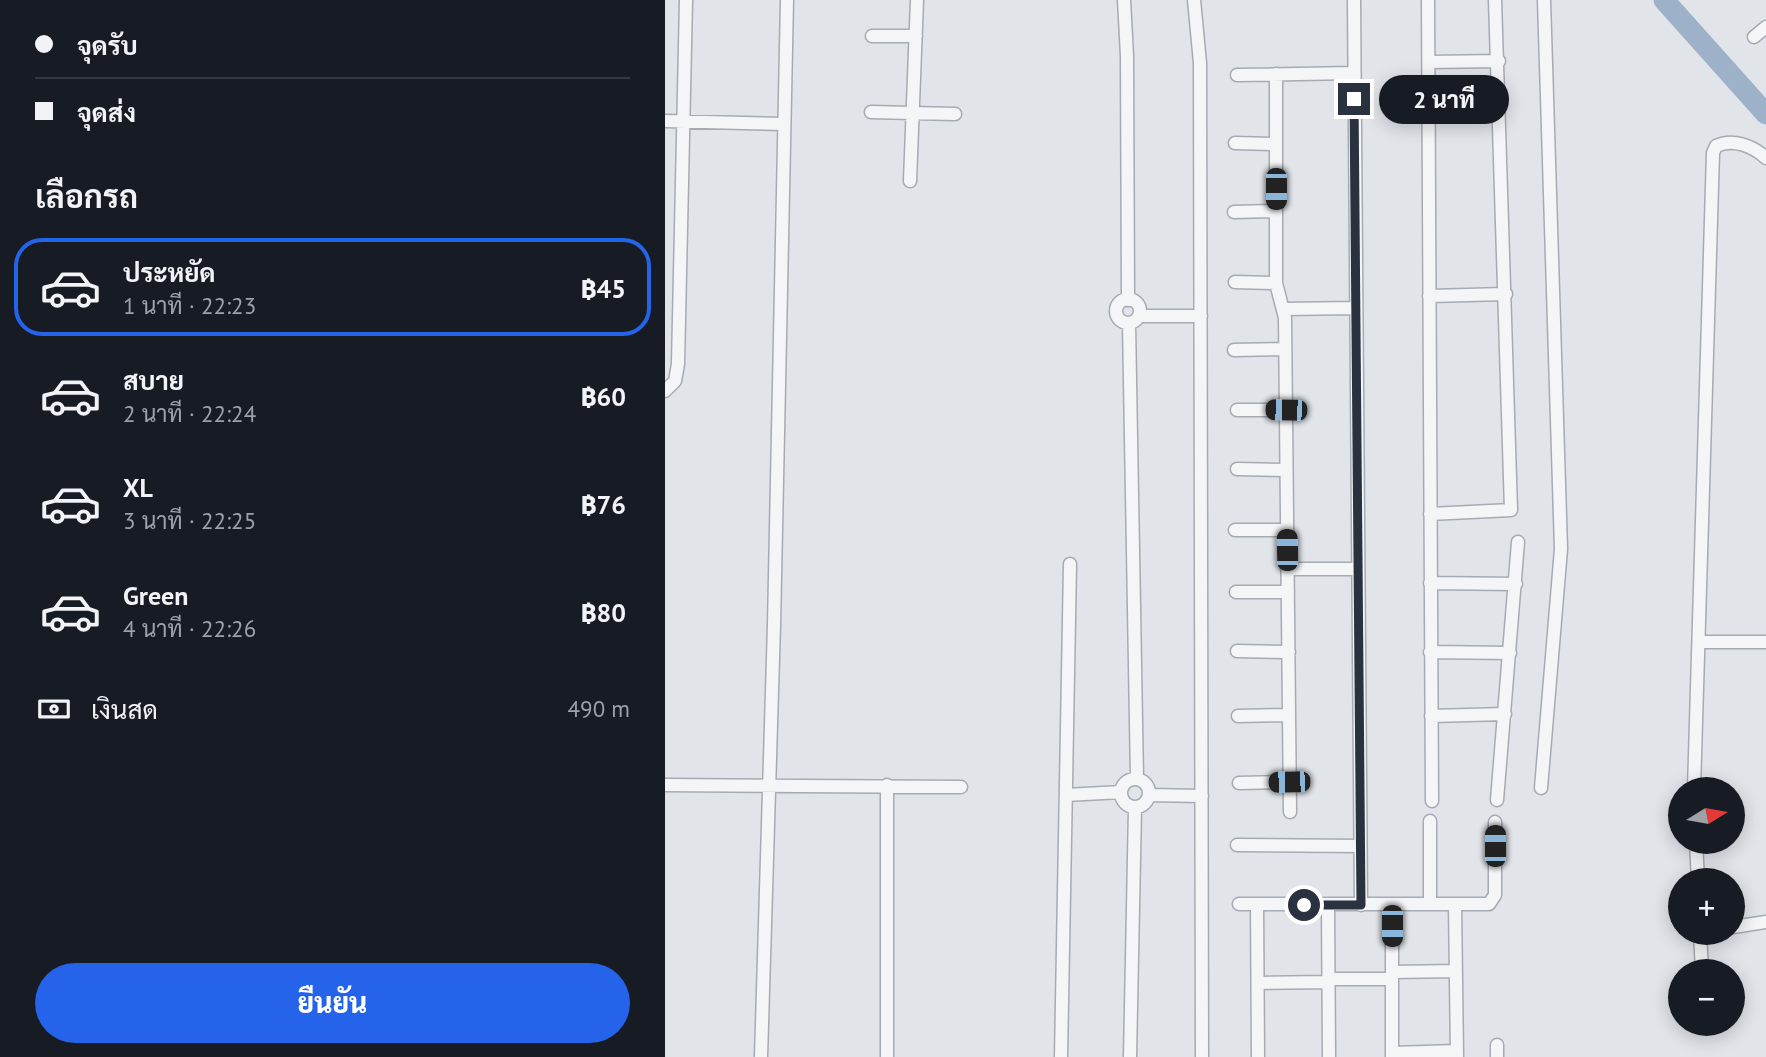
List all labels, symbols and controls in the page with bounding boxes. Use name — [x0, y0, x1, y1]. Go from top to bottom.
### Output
text: จุดรับ — [77, 29, 138, 62]
callout: 2 นาที — [1379, 74, 1508, 124]
route end — [1338, 83, 1370, 115]
text: 2 นาที — [1413, 85, 1475, 114]
text: จุดส่ง — [77, 96, 136, 129]
car — [1266, 168, 1287, 210]
text: เลือกรถ — [35, 175, 138, 217]
icon: car — [39, 256, 102, 319]
text: ประหยัด — [123, 256, 216, 289]
text: ฿45 — [581, 272, 626, 305]
text: 1 นาที · 22:23 — [123, 291, 256, 320]
icon: car — [39, 364, 102, 427]
text: สบาย — [123, 364, 184, 397]
text: ฿60 — [581, 380, 626, 413]
text: 2 นาที · 22:24 — [123, 399, 256, 428]
car — [1265, 399, 1308, 421]
text: XL — [123, 471, 153, 504]
icon: car — [39, 472, 102, 535]
text: ฿76 — [581, 488, 626, 521]
text: 3 นาที · 22:25 — [123, 506, 256, 535]
car — [1277, 529, 1298, 571]
text: Green — [123, 579, 188, 612]
icon: car — [39, 580, 102, 643]
text: ฿80 — [581, 596, 626, 629]
text: 4 นาที · 22:26 — [123, 614, 256, 643]
icon: cash — [35, 690, 73, 728]
text: เงินสด — [91, 693, 158, 726]
text: 490 m — [568, 694, 630, 723]
car — [1268, 771, 1311, 793]
north arrow — [1668, 777, 1745, 854]
map controls — [1668, 777, 1745, 1036]
car — [1485, 825, 1506, 867]
button: + — [1668, 868, 1745, 945]
route start — [1288, 889, 1320, 921]
car — [1382, 905, 1403, 947]
button: − — [1668, 959, 1745, 1036]
button: ยืนยัน — [35, 963, 630, 1043]

